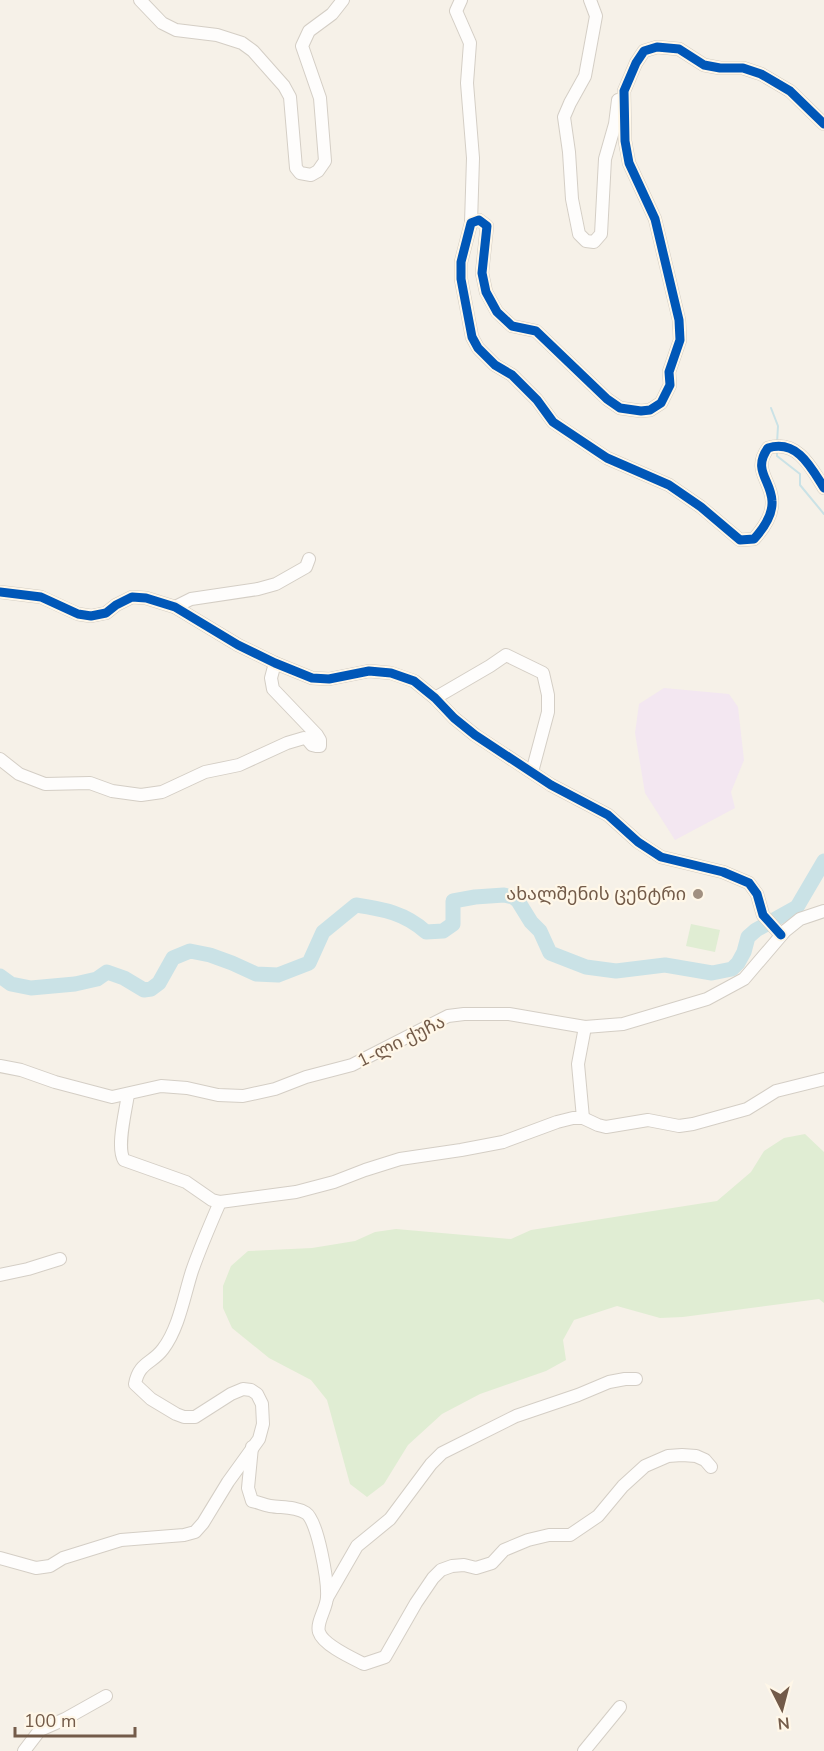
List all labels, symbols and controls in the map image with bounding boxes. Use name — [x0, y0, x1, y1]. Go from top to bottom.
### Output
place label: ახალშენის ცენტრი — [506, 882, 686, 906]
marker: ახალშენის ცენტრი — [691, 887, 705, 901]
street label: 1-ლი ქუჩა — [353, 1009, 449, 1073]
north arrow — [752, 1679, 812, 1739]
scale bar — [15, 1700, 135, 1738]
text: 100 m — [24, 1709, 76, 1733]
text: N — [776, 1711, 791, 1734]

